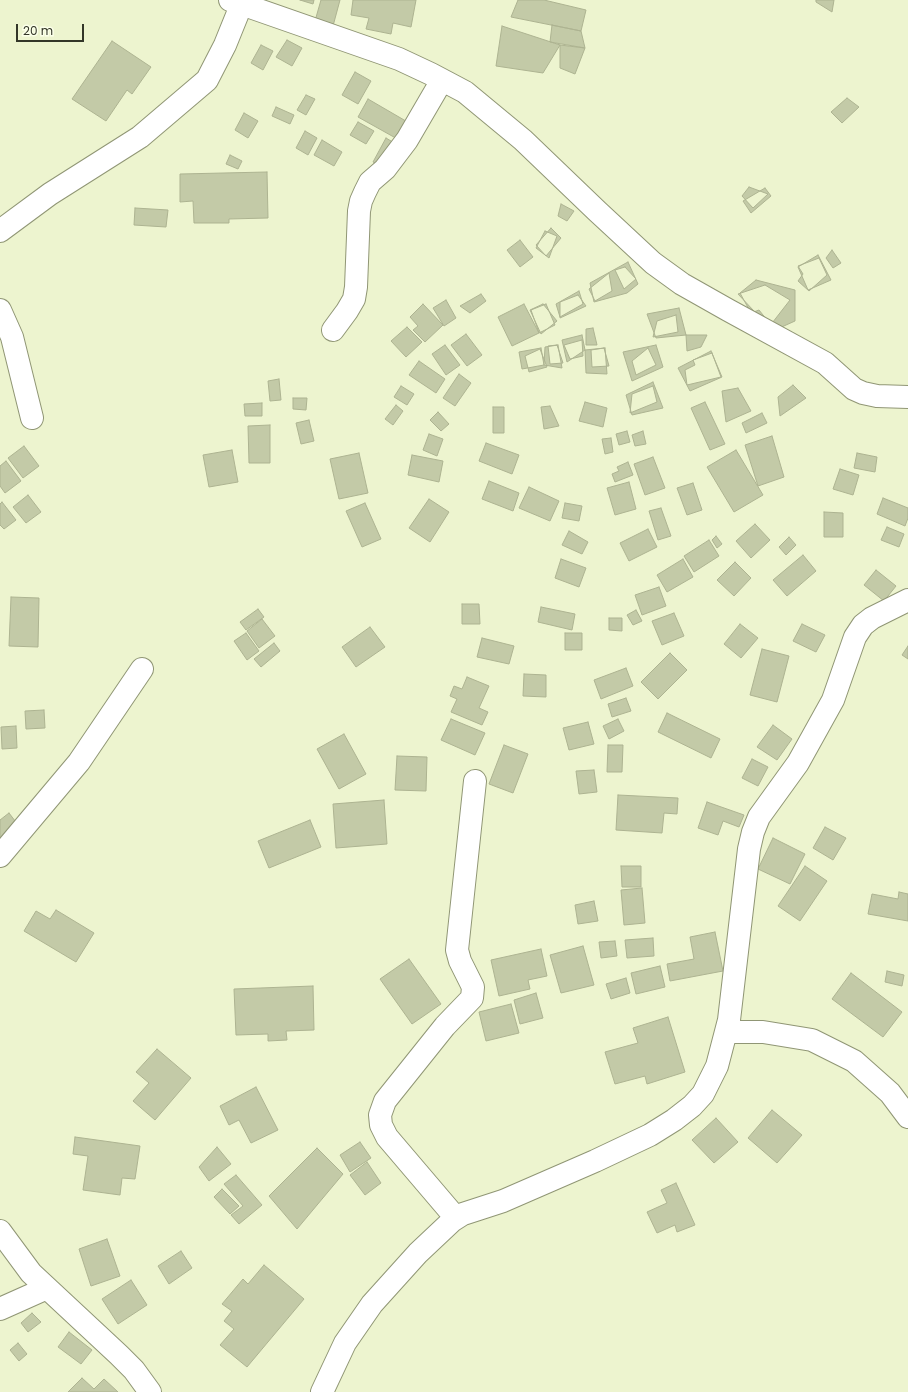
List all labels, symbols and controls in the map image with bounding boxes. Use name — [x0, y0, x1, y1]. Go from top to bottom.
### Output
scale bar — [18, 16, 86, 42]
text: 20 m — [23, 22, 53, 39]

